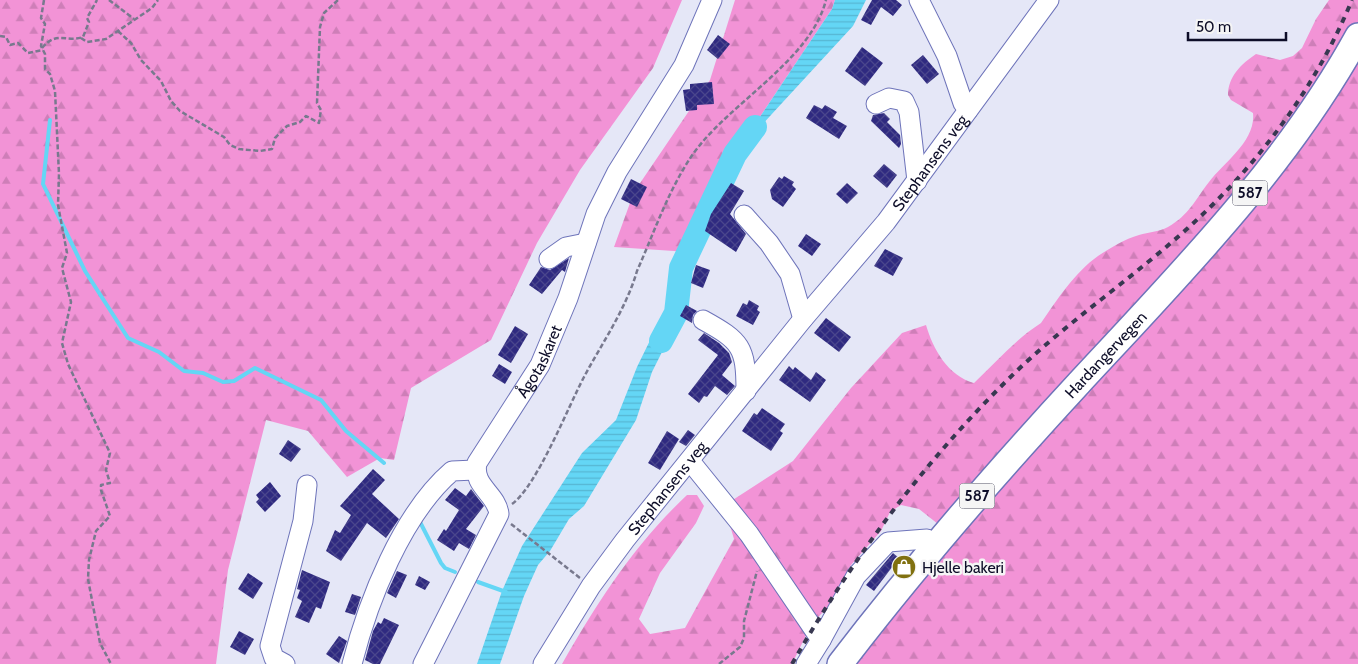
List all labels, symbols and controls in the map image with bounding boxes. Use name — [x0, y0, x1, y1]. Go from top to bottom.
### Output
scale bar — [1188, 10, 1286, 42]
text: 50 m — [1196, 18, 1231, 36]
street label: Stephansens veg — [888, 110, 972, 214]
road number: 587 — [1232, 180, 1268, 206]
street label: Hardangervegen — [1061, 307, 1151, 402]
street label: Ågotaskaret — [512, 321, 565, 401]
street label: Stephansens veg — [624, 436, 711, 538]
road number: 587 — [960, 484, 994, 508]
shop icon: Hjelle bakeri — [891, 554, 917, 580]
place label: Hjelle bakeri — [922, 558, 1004, 577]

